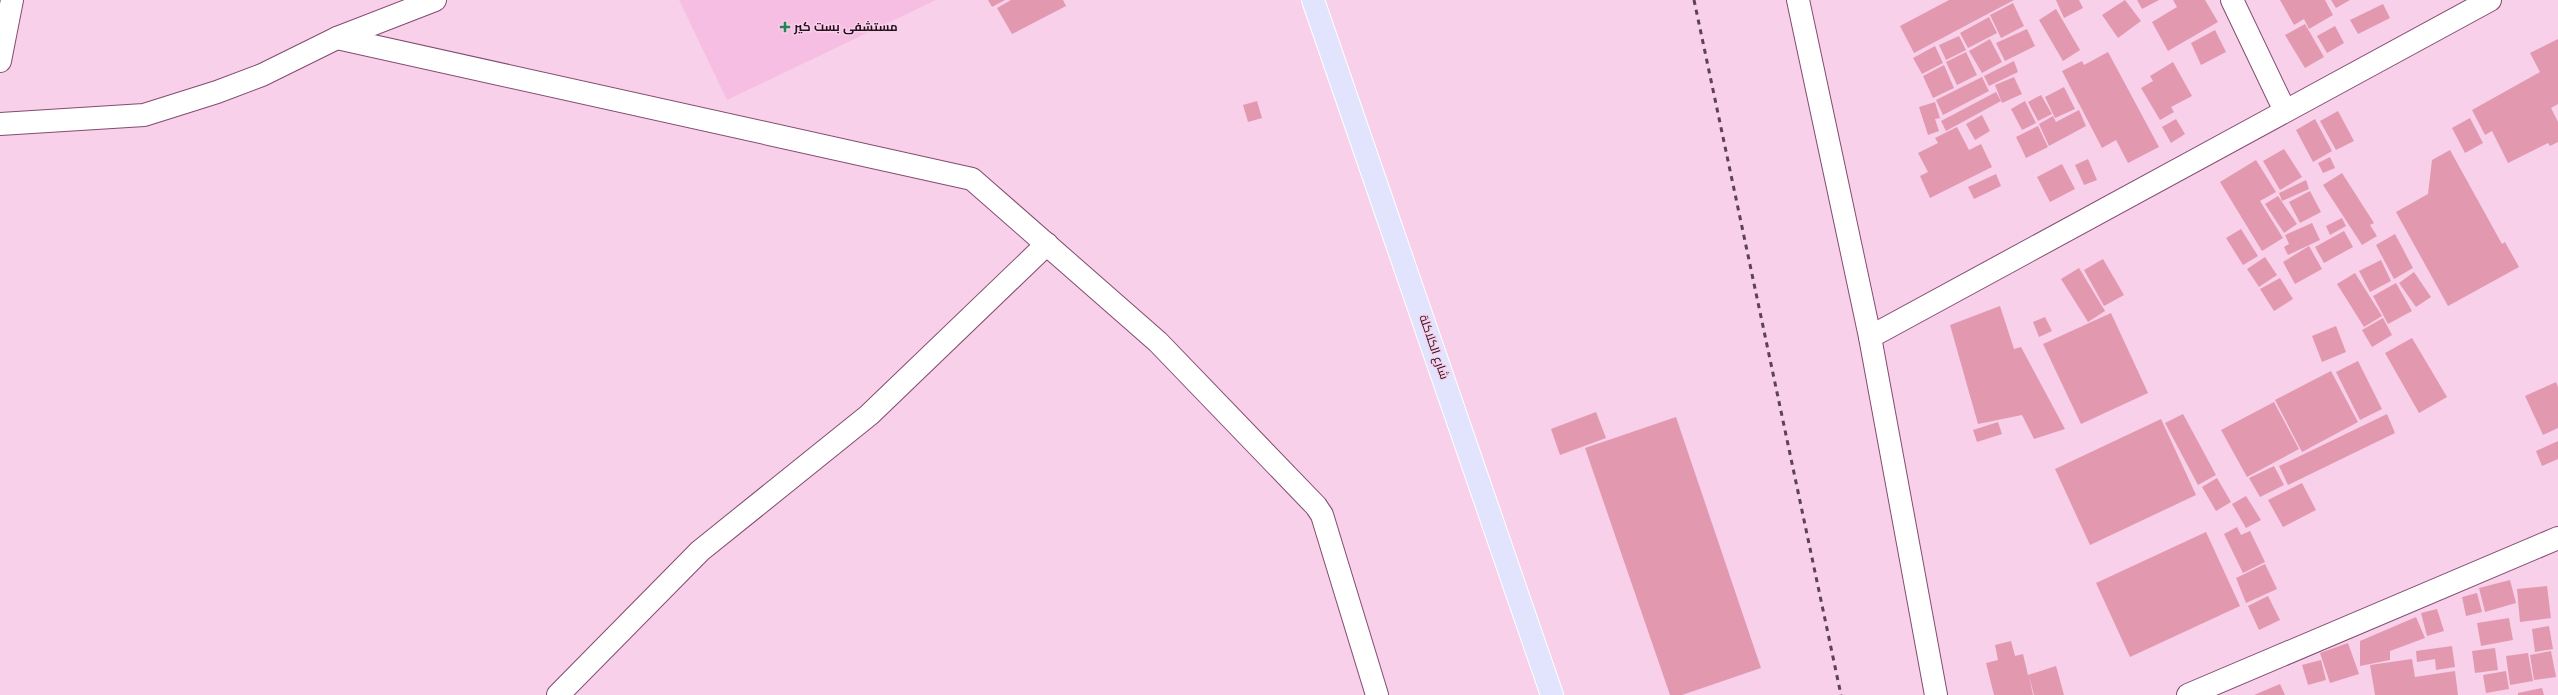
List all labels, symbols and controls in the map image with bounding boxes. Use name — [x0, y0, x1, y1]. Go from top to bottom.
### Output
place label: مستشفى بست كير — [793, 20, 898, 35]
marker: مستشفى بست كير — [779, 21, 791, 33]
street label: شارع الكلاكلة — [1415, 313, 1452, 381]

